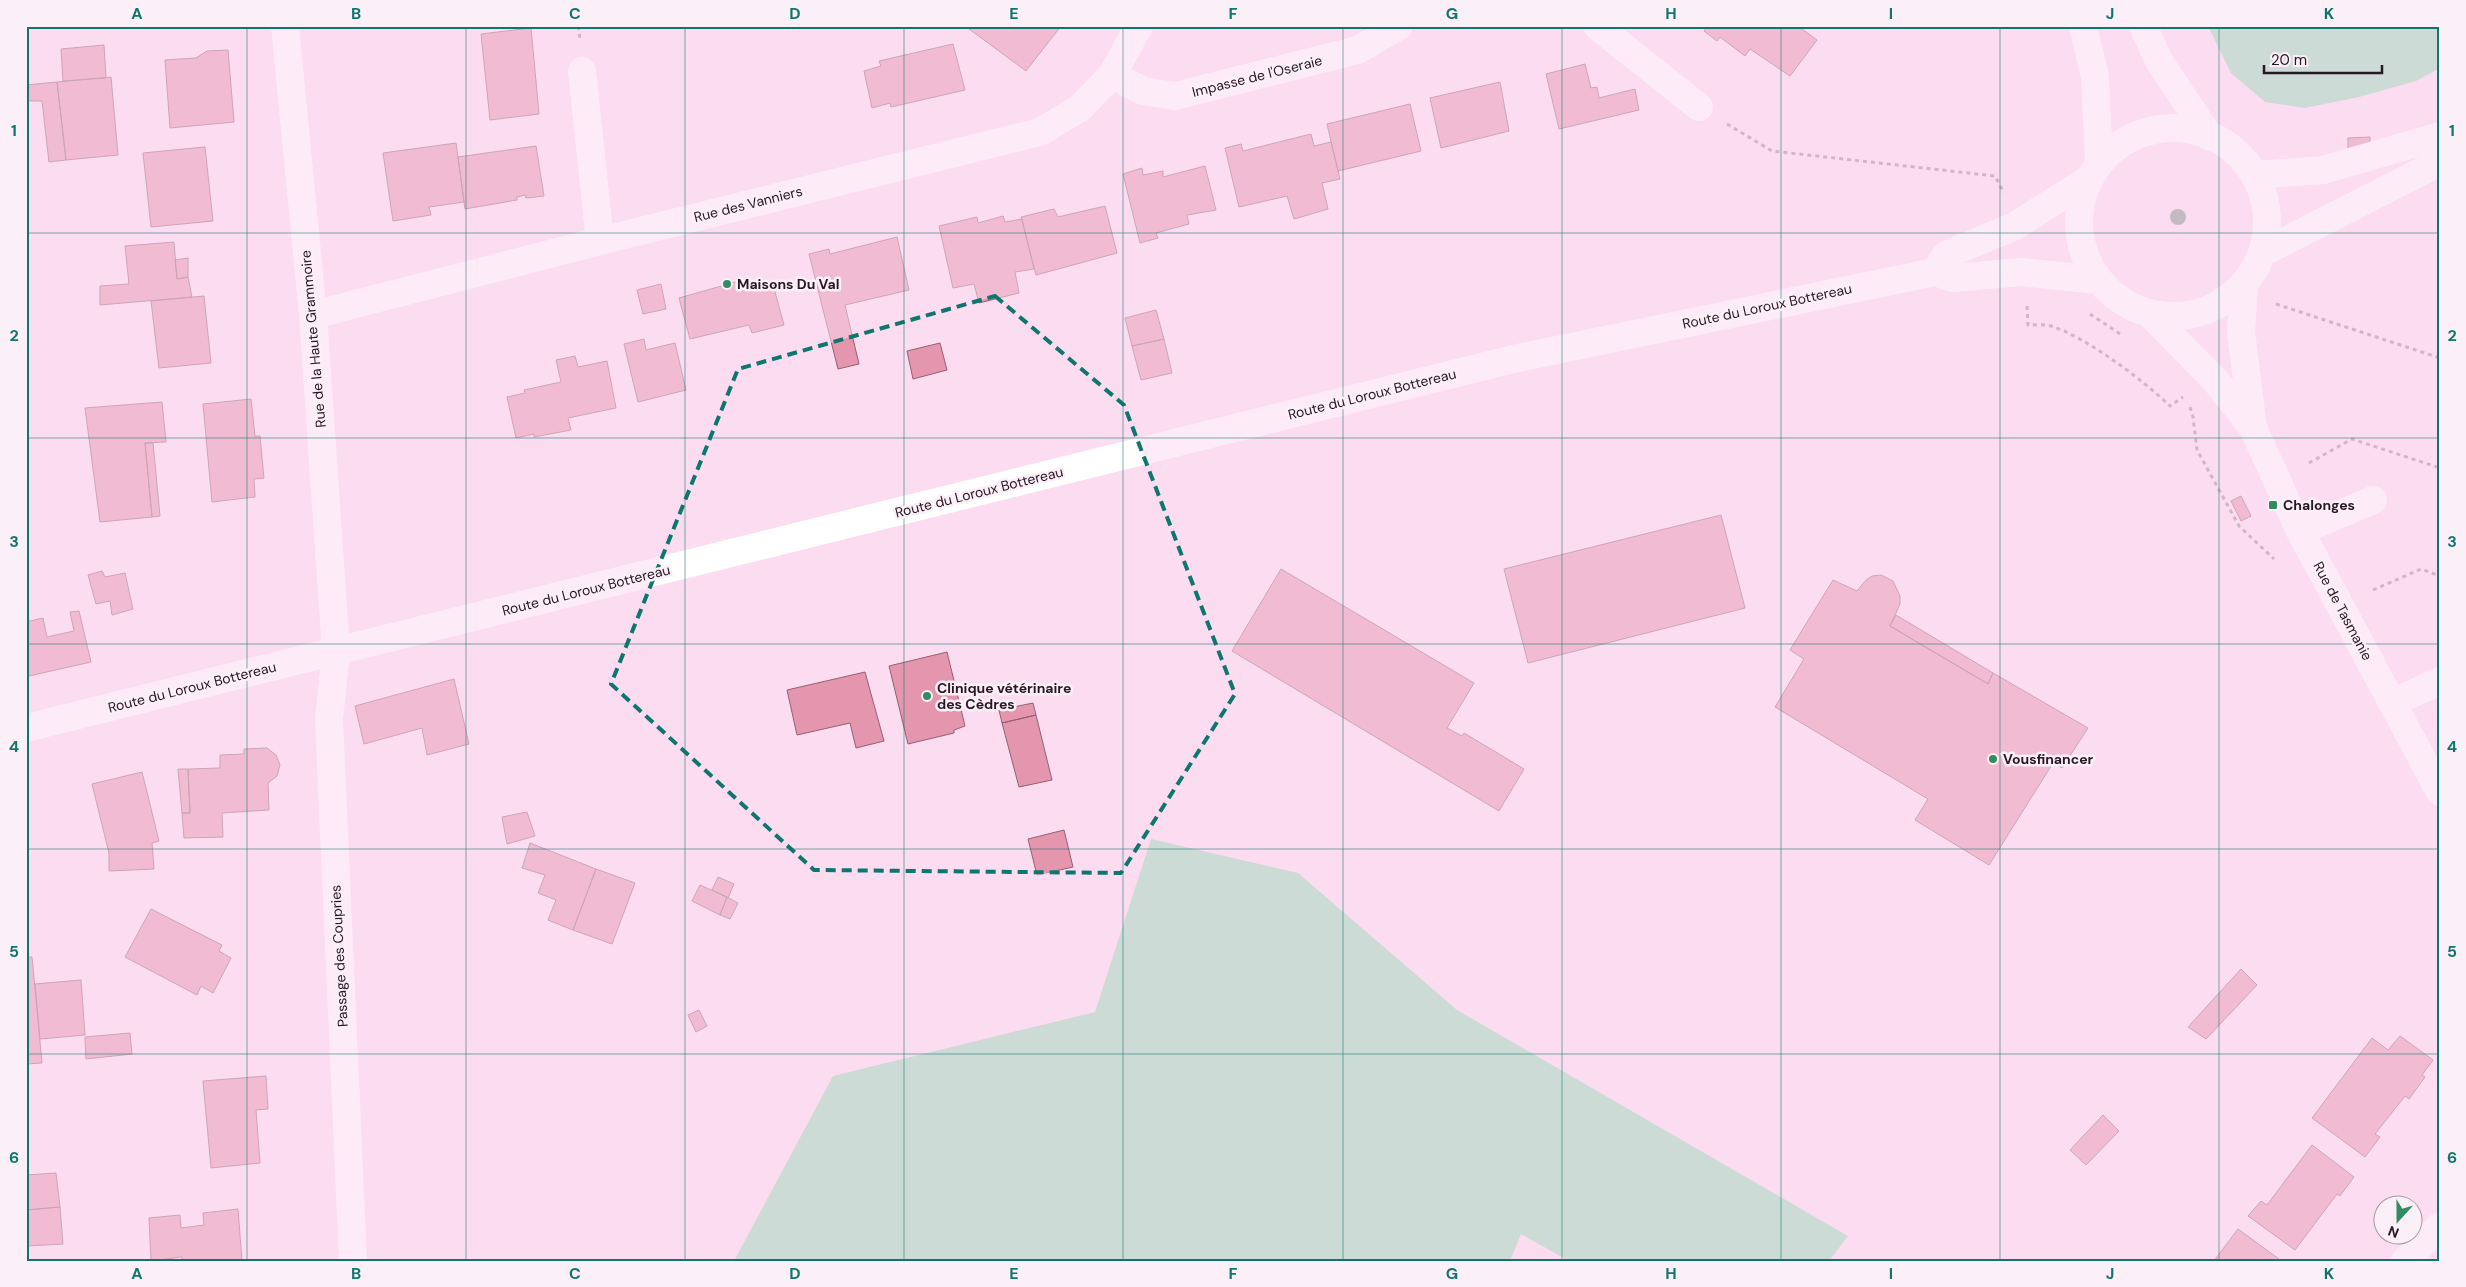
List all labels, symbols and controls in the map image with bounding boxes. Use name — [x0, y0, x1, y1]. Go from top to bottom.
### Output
text: A — [131, 3, 143, 24]
text: B — [351, 3, 361, 24]
text: C — [569, 3, 581, 24]
text: D — [789, 3, 801, 24]
text: E — [1009, 3, 1019, 24]
text: F — [1229, 3, 1238, 24]
text: G — [1446, 3, 1458, 24]
text: H — [1665, 3, 1677, 24]
text: I — [1889, 3, 1893, 24]
text: J — [2106, 3, 2114, 24]
text: K — [2324, 3, 2335, 24]
scale bar — [2264, 42, 2381, 74]
text: 20 m — [2271, 50, 2307, 70]
street label: Impasse de l'Oseraie — [1190, 51, 1324, 101]
text: 1 — [11, 120, 17, 141]
text: 1 — [2449, 120, 2455, 141]
street label: Rue des Vanniers — [692, 182, 804, 226]
street label: Rue de la Haute Grammoire — [296, 250, 330, 428]
place label: Maisons Du Val — [737, 275, 840, 293]
marker: Maisons Du Val — [721, 278, 733, 290]
street label: Route du Loroux Bottereau — [1681, 279, 1853, 333]
text: 2 — [9, 325, 19, 346]
text: 2 — [2447, 325, 2457, 346]
street label: Route du Loroux Bottereau — [1286, 364, 1458, 424]
street label: Route du Loroux Bottereau — [893, 462, 1065, 522]
place label: Chalonges — [2283, 496, 2355, 514]
marker: Chalonges — [2267, 499, 2279, 511]
text: 3 — [9, 531, 19, 552]
text: 3 — [2447, 531, 2457, 552]
street label: Rue de Tasmanie — [2309, 558, 2377, 664]
street label: Route du Loroux Bottereau — [500, 560, 672, 620]
street label: Route du Loroux Bottereau — [106, 657, 278, 717]
place label: Clinique vétérinaire des Cèdres — [937, 679, 1071, 713]
marker: Clinique vétérinaire des Cèdres — [921, 690, 933, 702]
text: 4 — [9, 736, 19, 757]
text: 4 — [2447, 736, 2457, 757]
place label: Vousfinancer — [2003, 750, 2094, 768]
marker: Vousfinancer — [1987, 753, 1999, 765]
street label: Passage des Coupries — [326, 884, 352, 1028]
text: 5 — [9, 941, 19, 962]
text: 5 — [2447, 941, 2457, 962]
text: 6 — [9, 1147, 19, 1168]
text: 6 — [2447, 1147, 2457, 1168]
north arrow — [2374, 1194, 2424, 1244]
text: N — [2385, 1222, 2401, 1242]
text: A — [131, 1263, 143, 1284]
text: B — [351, 1263, 361, 1284]
text: C — [569, 1263, 581, 1284]
text: D — [789, 1263, 801, 1284]
text: E — [1009, 1263, 1019, 1284]
text: F — [1229, 1263, 1238, 1284]
text: G — [1446, 1263, 1458, 1284]
text: H — [1665, 1263, 1677, 1284]
text: I — [1889, 1263, 1893, 1284]
text: J — [2106, 1263, 2114, 1284]
text: K — [2324, 1263, 2335, 1284]

